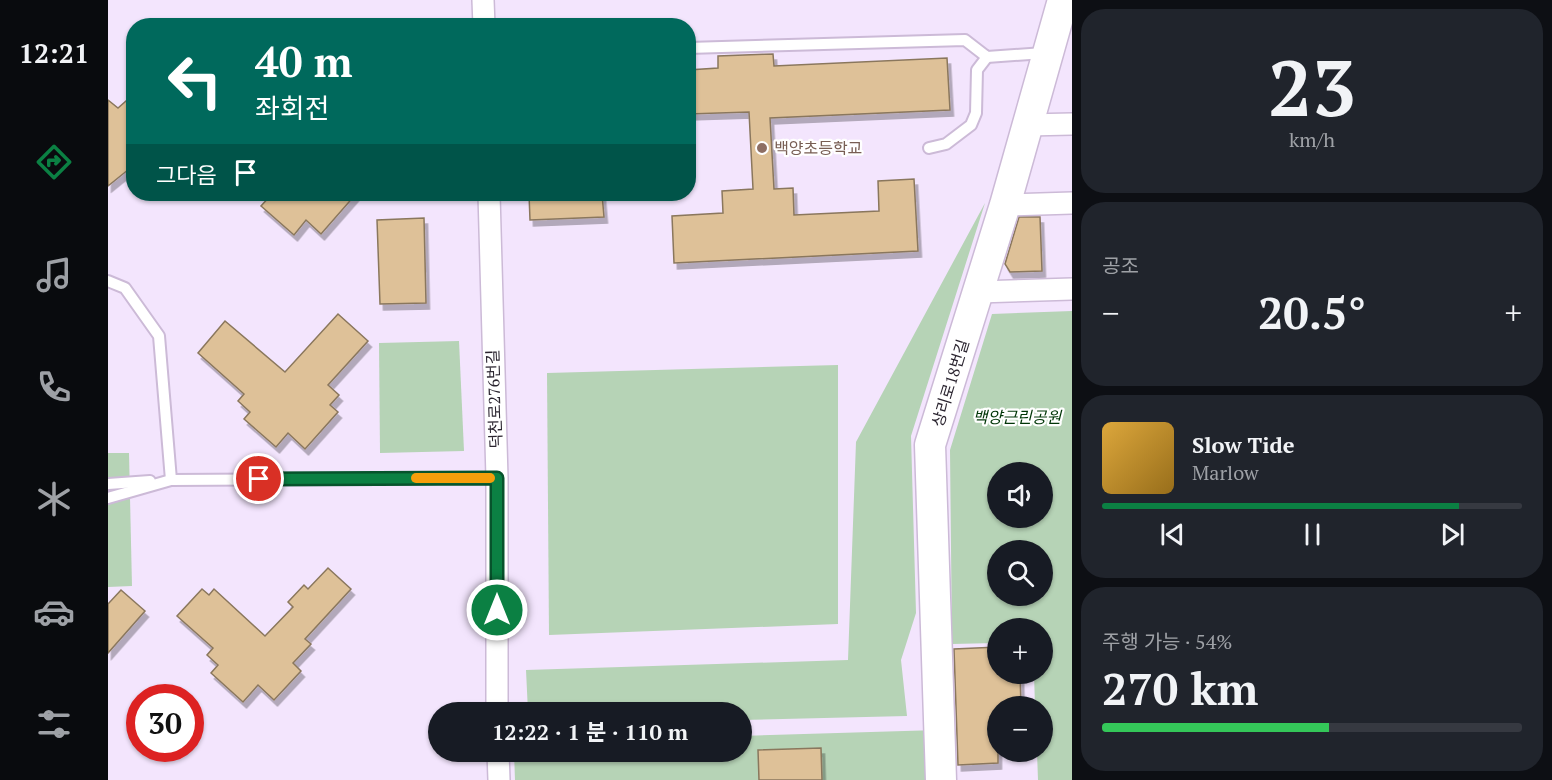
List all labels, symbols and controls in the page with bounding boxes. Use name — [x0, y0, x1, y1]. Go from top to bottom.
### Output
text: 40 m — [255, 33, 353, 89]
text: 12:21 — [19, 35, 89, 71]
text: 23 — [1268, 35, 1356, 138]
icon: left — [156, 42, 234, 120]
text: 좌회전 — [255, 90, 330, 126]
text: km/h — [1289, 126, 1335, 153]
place label: 백양초등학교 — [774, 137, 862, 159]
icon: directions — [33, 141, 75, 183]
marker: 백양초등학교 — [755, 141, 769, 155]
icon: arrive — [229, 156, 262, 189]
text: 그다음 — [156, 160, 217, 189]
text: 공조 — [1102, 252, 1139, 279]
icon: music — [33, 254, 75, 296]
text: 20.5° — [1258, 282, 1366, 342]
text: − — [1102, 291, 1120, 334]
text: + — [1504, 291, 1522, 334]
street label: 상리로18번길 — [926, 336, 974, 430]
street label: 덕천로276번길 — [481, 349, 507, 449]
icon: phone — [33, 366, 75, 408]
park label: 백양근린공원 — [973, 406, 1062, 428]
text: Slow Tide — [1192, 430, 1295, 459]
pin — [233, 453, 284, 504]
text: Marlow — [1192, 459, 1259, 486]
icon: arrive — [242, 462, 275, 495]
map controls — [987, 462, 1053, 762]
button: sound — [987, 462, 1053, 528]
icon: climate — [33, 478, 75, 520]
icon: previous — [1156, 518, 1189, 551]
icon: pause — [1296, 518, 1329, 551]
icon: next — [1436, 518, 1469, 551]
button: search — [987, 540, 1053, 606]
position arrow — [465, 578, 529, 642]
icon: car — [33, 591, 75, 633]
button: + — [987, 618, 1053, 684]
text: 주행 가능 · 54% — [1102, 628, 1232, 655]
text: 270 km — [1102, 658, 1258, 718]
speed limit sign: 30 — [126, 684, 204, 762]
button: − — [987, 696, 1053, 762]
icon: filters — [33, 703, 75, 745]
text: 12:22 · 1 분 · 110 m — [492, 717, 688, 746]

